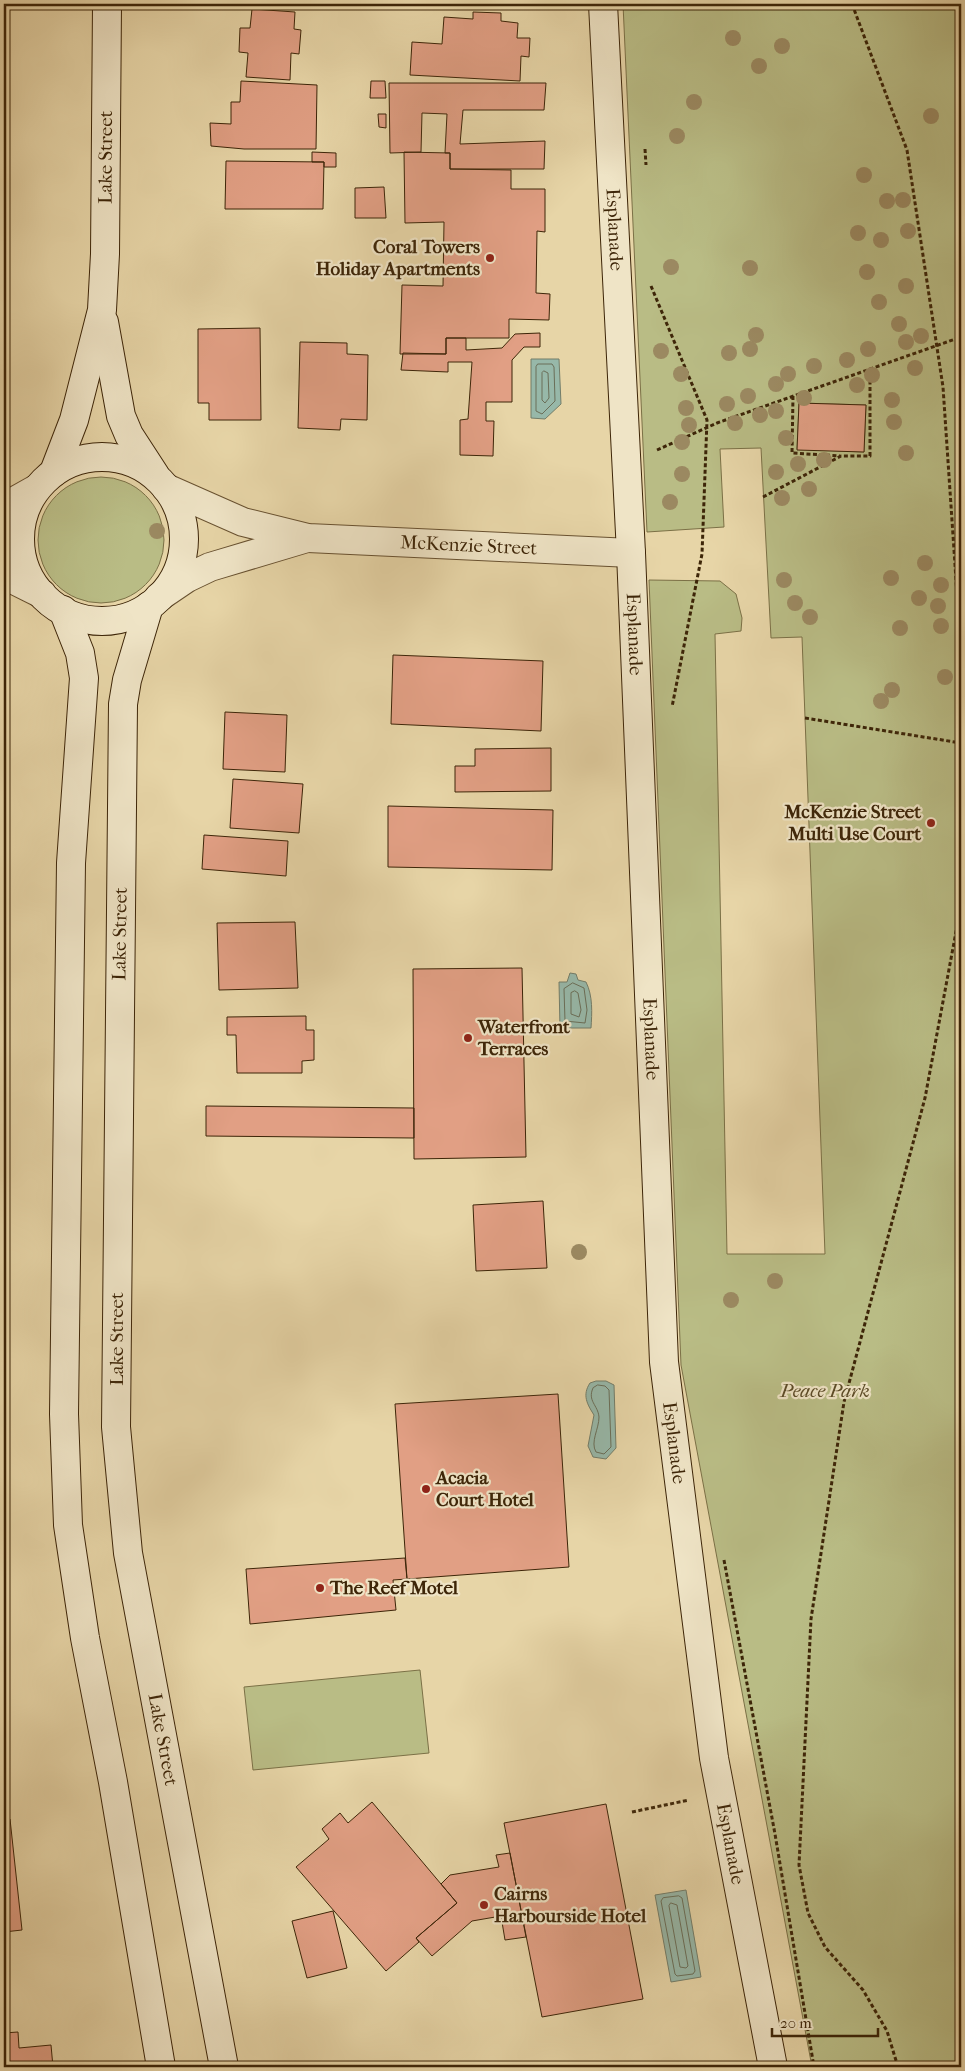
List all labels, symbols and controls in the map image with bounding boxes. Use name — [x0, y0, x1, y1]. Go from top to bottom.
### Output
street label: Lake Street — [94, 110, 117, 204]
street label: Esplanade — [601, 188, 628, 271]
place label: Coral Towers Holiday Apartments — [316, 236, 480, 280]
marker: Coral Towers Holiday Apartments — [484, 252, 496, 264]
street label: McKenzie Street — [400, 531, 538, 560]
street label: Esplanade — [622, 593, 647, 676]
place label: McKenzie Street Multi Use Court — [783, 801, 921, 845]
marker: McKenzie Street Multi Use Court — [925, 817, 937, 829]
street label: Lake Street — [108, 887, 132, 981]
street label: Esplanade — [638, 997, 663, 1080]
place label: Waterfront Terraces — [477, 1016, 570, 1060]
marker: Waterfront Terraces — [462, 1032, 474, 1044]
street label: Lake Street — [106, 1292, 128, 1386]
park label: Peace Park — [779, 1380, 870, 1402]
street label: Esplanade — [658, 1401, 690, 1485]
place label: Acacia Court Hotel — [435, 1467, 534, 1511]
marker: Acacia Court Hotel — [420, 1483, 432, 1495]
place label: The Reef Motel — [329, 1577, 459, 1599]
marker: The Reef Motel — [314, 1582, 326, 1594]
street label: Lake Street — [143, 1692, 182, 1788]
street label: Esplanade — [712, 1801, 749, 1886]
place label: Cairns Harbourside Hotel — [494, 1883, 647, 1927]
marker: Cairns Harbourside Hotel — [478, 1899, 490, 1911]
scale bar — [772, 2006, 879, 2038]
text: 20 m — [780, 2014, 812, 2032]

